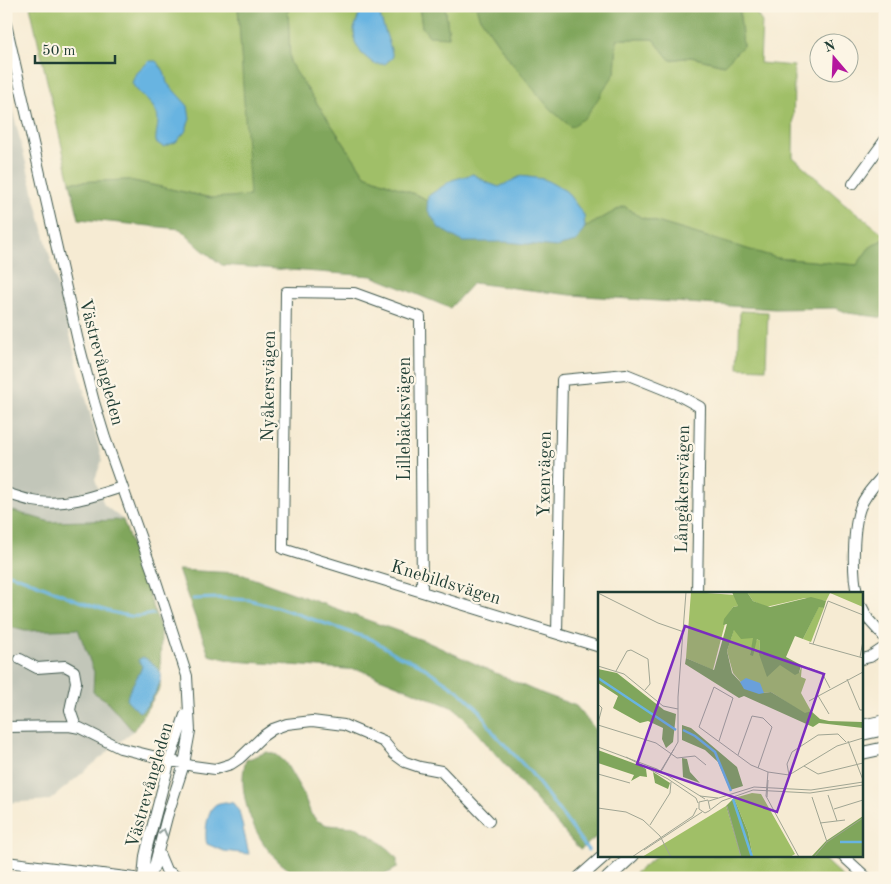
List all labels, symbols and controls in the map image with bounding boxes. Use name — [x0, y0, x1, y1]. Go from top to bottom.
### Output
scale bar — [35, 32, 115, 64]
north arrow — [808, 32, 858, 82]
text: N — [823, 38, 838, 55]
text: 50 m — [42, 44, 76, 59]
street label: Västrevångleden — [76, 297, 127, 428]
street label: Nyåkersvägen — [259, 330, 279, 442]
street label: Lillebäcksvägen — [396, 357, 414, 481]
street label: Långåkersvägen — [673, 424, 693, 553]
street label: Yxenvägen — [535, 430, 555, 517]
street label: Knebildsvägen — [389, 558, 503, 608]
inset map — [598, 592, 864, 856]
street label: Västrevångleden — [123, 720, 177, 850]
one-way arrow — [157, 827, 168, 836]

